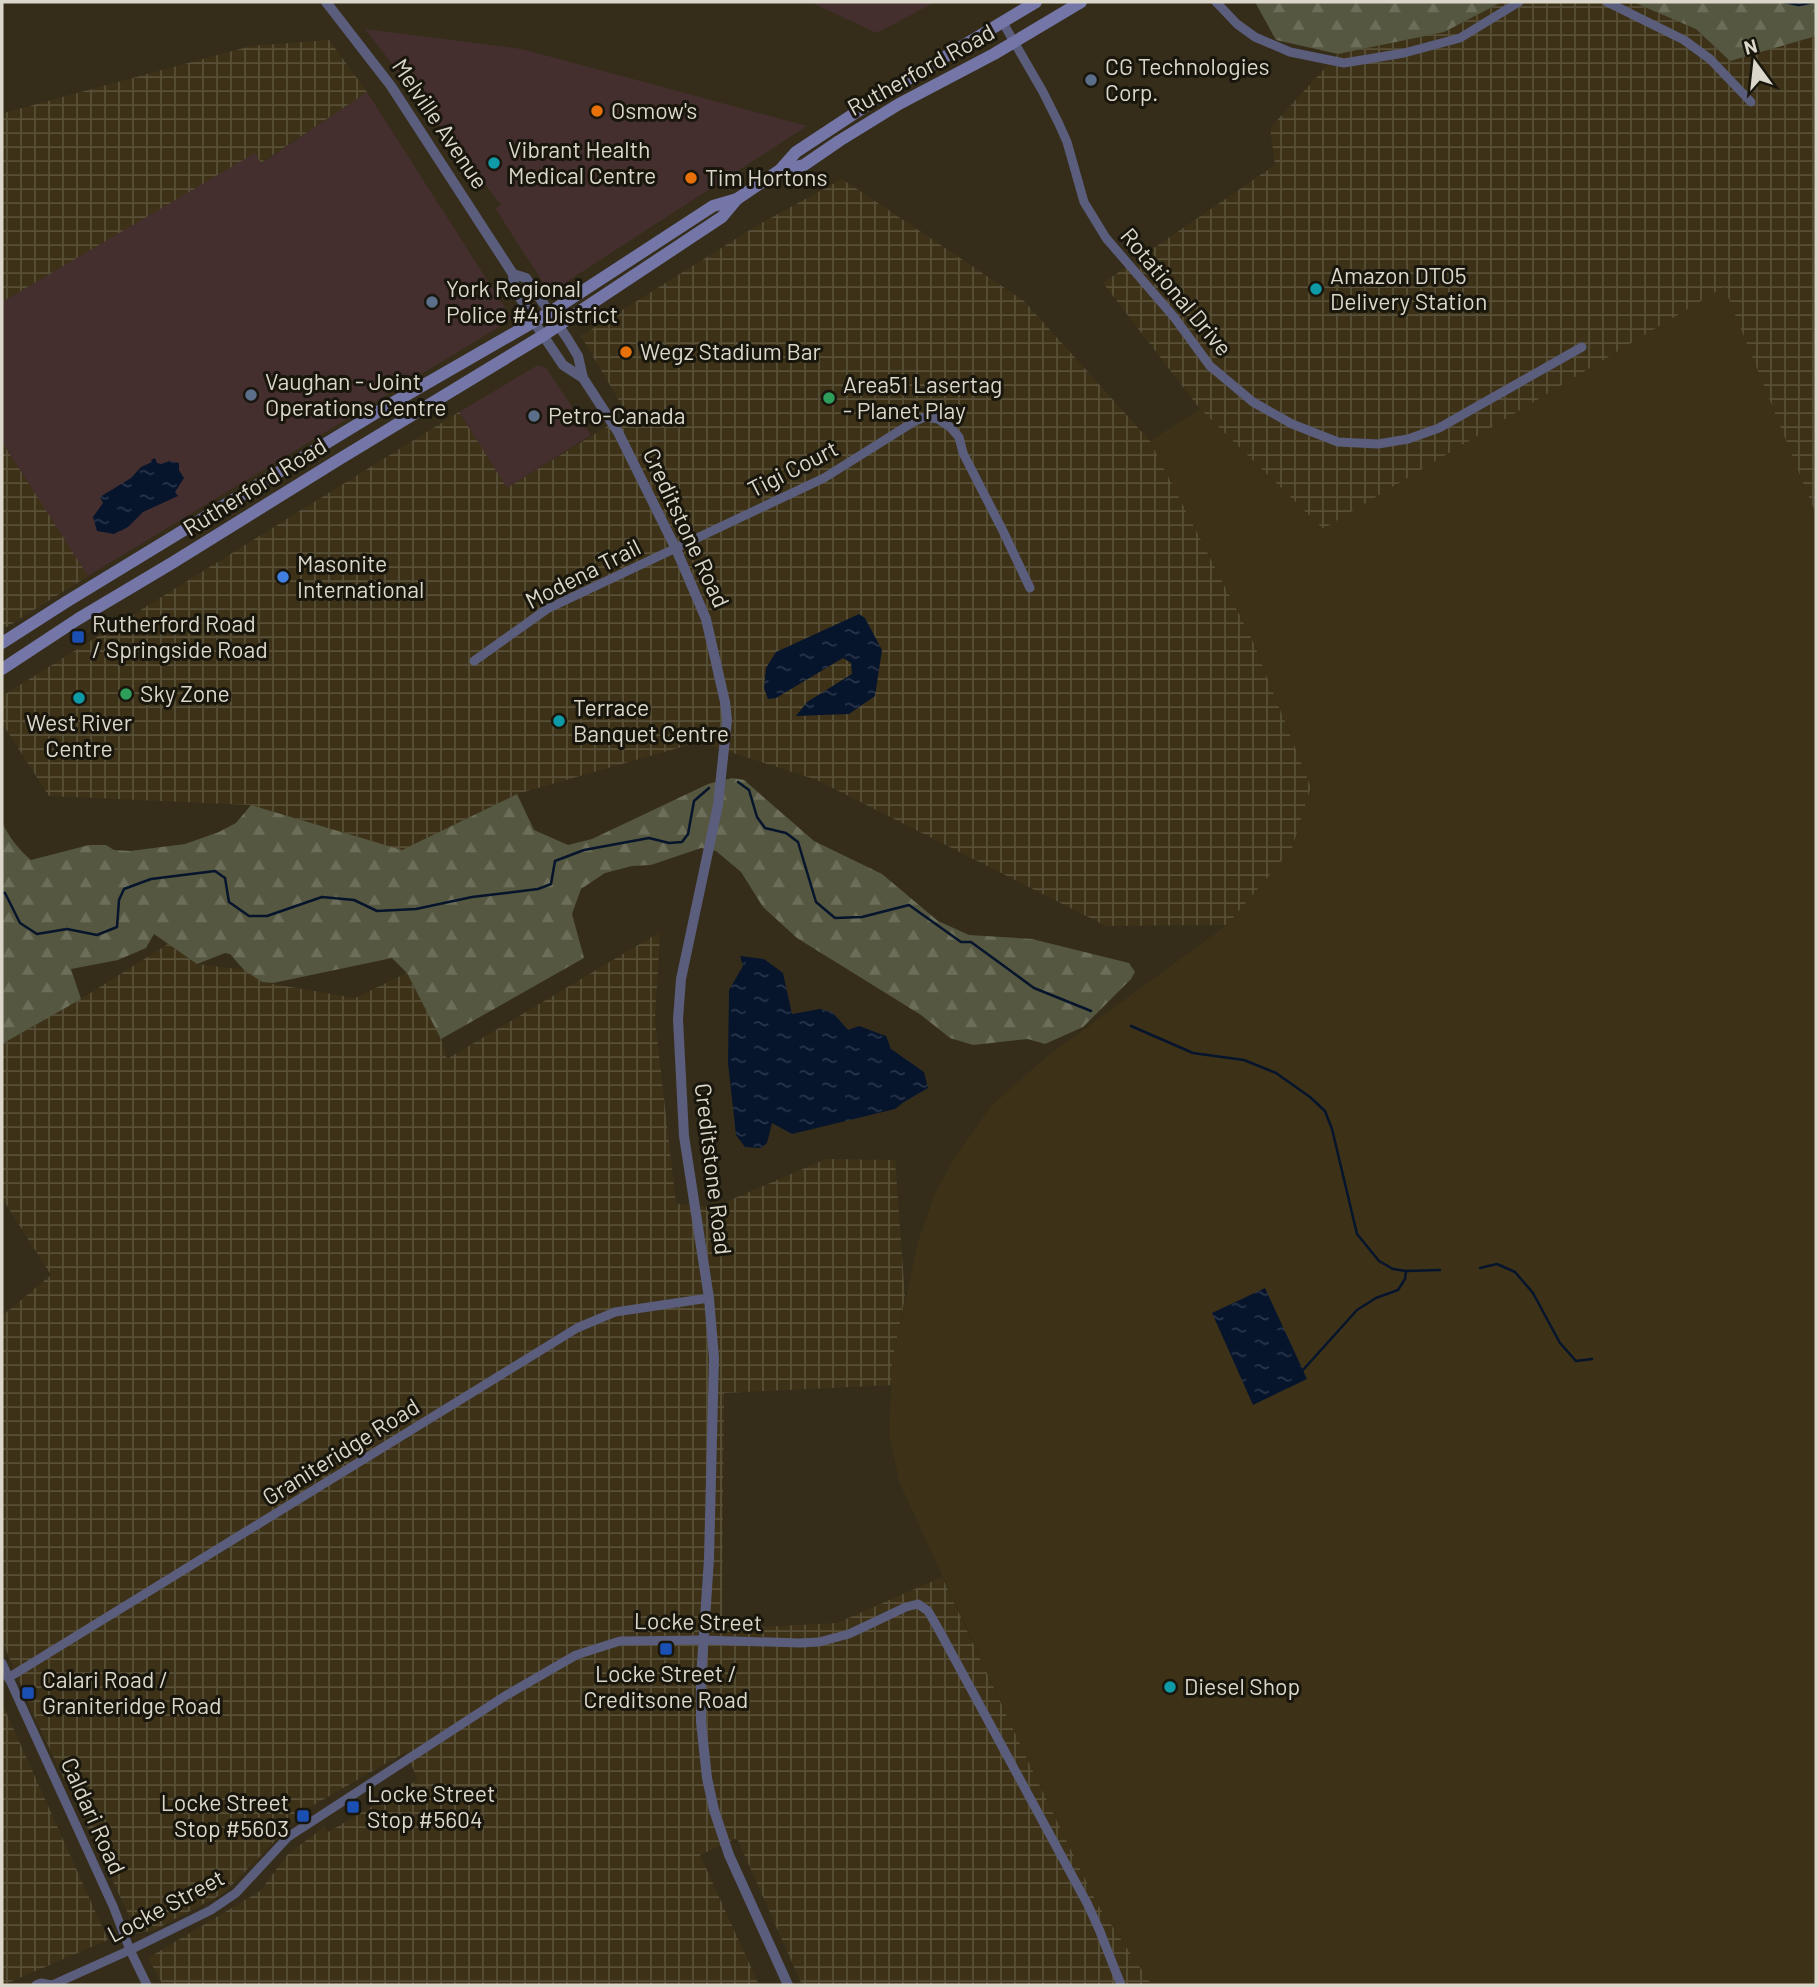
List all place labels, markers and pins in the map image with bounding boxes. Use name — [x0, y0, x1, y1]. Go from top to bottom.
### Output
place label: CG Technologies Corp. — [1105, 52, 1270, 106]
marker: CG Technologies Corp. — [1083, 72, 1099, 88]
place label: Osmow's — [611, 96, 697, 124]
marker: Osmow's — [589, 103, 605, 119]
place label: Vibrant Health Medical Centre — [508, 135, 656, 189]
marker: Vibrant Health Medical Centre — [486, 155, 502, 171]
place label: Tim Hortons — [705, 163, 828, 191]
marker: Tim Hortons — [683, 170, 699, 186]
place label: Amazon DTO5 Delivery Station — [1330, 261, 1487, 315]
place label: York Regional Police #4 District — [446, 274, 618, 328]
marker: Amazon DTO5 Delivery Station — [1308, 281, 1324, 297]
marker: York Regional Police #4 District — [424, 294, 440, 310]
place label: Wegz Stadium Bar — [640, 337, 821, 365]
marker: Wegz Stadium Bar — [618, 344, 634, 360]
place label: Vaughan - Joint Operations Centre — [265, 367, 446, 421]
place label: Area51 Lasertag - Planet Play — [843, 370, 1002, 424]
marker: Vaughan - Joint Operations Centre — [243, 387, 259, 403]
marker: Area51 Lasertag - Planet Play — [821, 390, 837, 406]
place label: Petro-Canada — [548, 401, 686, 429]
marker: Petro-Canada — [526, 408, 542, 424]
place label: Masonite International — [297, 549, 424, 603]
marker: Masonite International — [275, 569, 291, 585]
place label: Rutherford Road / Springside Road — [92, 609, 268, 663]
marker: Rutherford Road / Springside Road — [70, 629, 86, 645]
place label: Sky Zone — [140, 679, 230, 707]
marker: Sky Zone — [118, 686, 134, 702]
marker: West River Centre — [71, 690, 87, 706]
place label: Terrace Banquet Centre — [573, 693, 729, 747]
place label: West River Centre — [26, 708, 133, 762]
marker: Terrace Banquet Centre — [551, 713, 567, 729]
marker: Locke Street / Creditsone Road — [658, 1641, 674, 1657]
place label: Locke Street / Creditsone Road — [584, 1659, 748, 1713]
place label: Calari Road / Graniteridge Road — [42, 1665, 222, 1719]
place label: Diesel Shop — [1184, 1672, 1300, 1700]
marker: Diesel Shop — [1162, 1679, 1178, 1695]
marker: Calari Road / Graniteridge Road — [20, 1685, 36, 1701]
place label: Locke Street Stop #5604 — [367, 1779, 495, 1833]
place label: Locke Street Stop #5603 — [161, 1788, 289, 1842]
marker: Locke Street Stop #5604 — [345, 1799, 361, 1815]
marker: Locke Street Stop #5603 — [295, 1808, 311, 1824]

